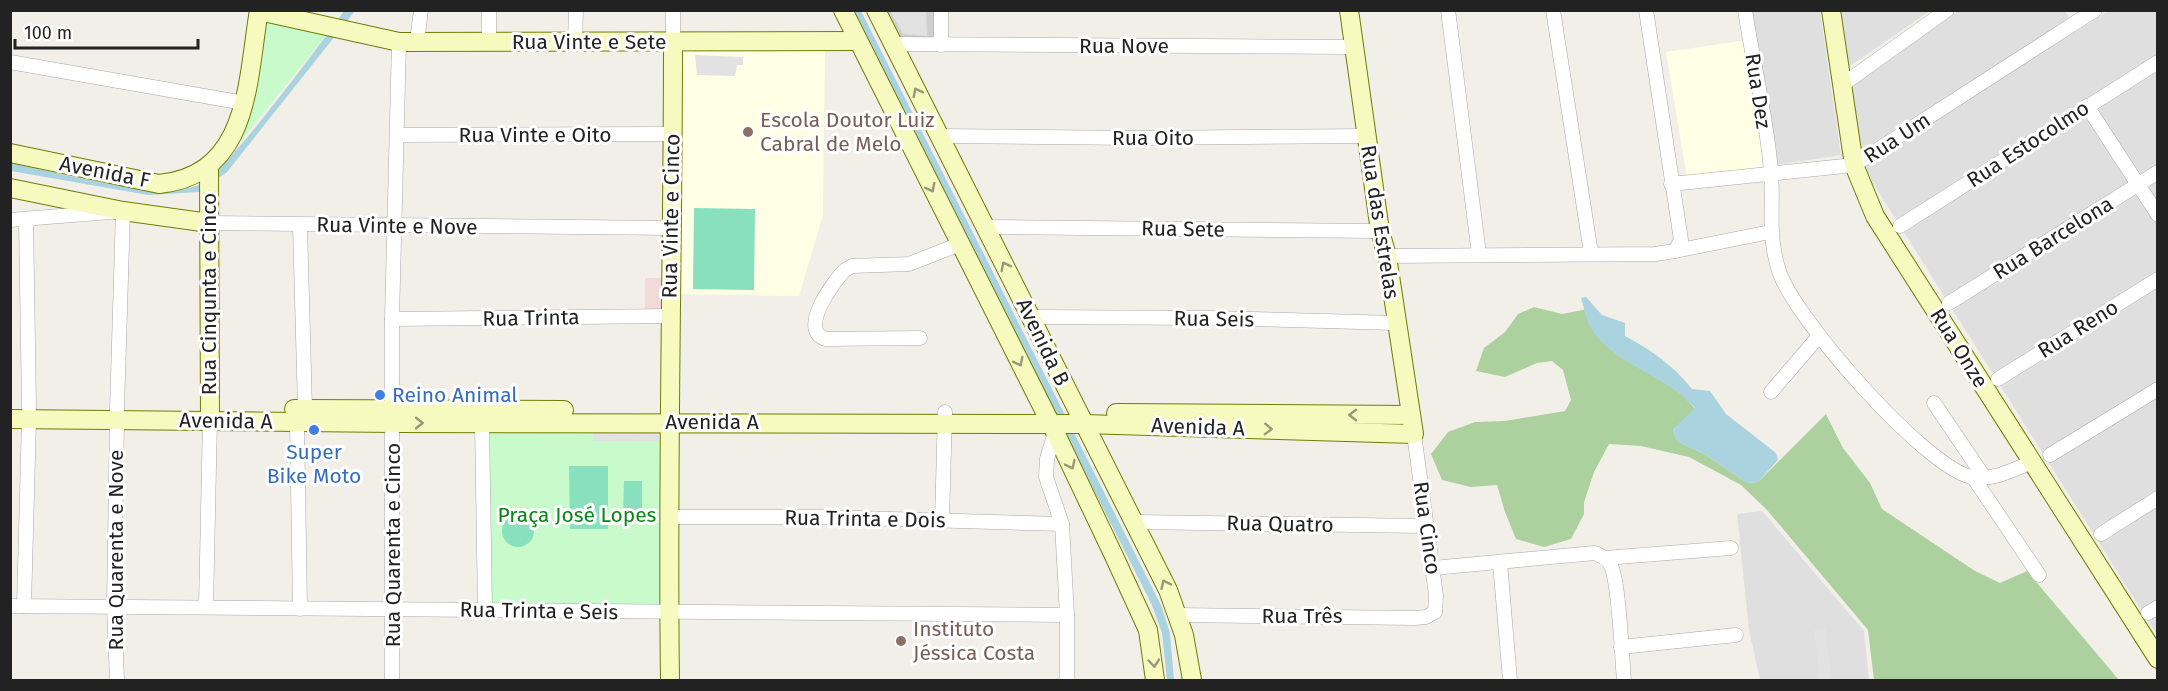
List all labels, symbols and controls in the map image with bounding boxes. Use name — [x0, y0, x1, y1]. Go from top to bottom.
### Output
scale bar — [15, 12, 198, 50]
text: 100 m — [24, 22, 72, 44]
street label: Rua Vinte e Sete — [512, 29, 666, 55]
street label: Rua Nove — [1079, 33, 1169, 59]
street label: Rua Dez — [1739, 51, 1777, 131]
one-way arrow — [913, 87, 925, 98]
street label: Rua Estocolmo — [1962, 95, 2094, 193]
place label: Escola Doutor Luiz Cabral de Melo — [760, 107, 935, 157]
street label: Rua Um — [1859, 107, 1935, 169]
street label: Rua Vinte e Oito — [458, 122, 612, 148]
marker: Escola Doutor Luiz Cabral de Melo — [741, 125, 755, 139]
street label: Rua Oito — [1112, 125, 1194, 151]
street label: Rua Vinte e Cinco — [657, 133, 685, 299]
street label: Rua das Estrelas — [1355, 143, 1405, 301]
street label: Avenida F — [57, 150, 153, 194]
one-way arrow — [924, 181, 936, 192]
street label: Rua Barcelona — [1988, 191, 2118, 285]
street label: Rua Cinqunta e Cinco — [196, 193, 222, 395]
street label: Rua Vinte e Nove — [316, 212, 478, 240]
street label: Rua Sete — [1141, 215, 1225, 243]
one-way arrow — [1001, 262, 1012, 272]
street label: Avenida B — [1011, 294, 1075, 390]
street label: Rua Reno — [2033, 294, 2123, 364]
street label: Rua Onze — [1924, 303, 1994, 393]
street label: Rua Trinta — [482, 304, 580, 332]
street label: Rua Seis — [1174, 305, 1255, 333]
one-way arrow — [1012, 355, 1023, 366]
place label: Reino Animal — [392, 382, 518, 408]
marker: Reino Animal — [373, 388, 387, 402]
street label: Avenida A — [179, 407, 273, 435]
street label: Avenida A — [665, 409, 759, 435]
one-way arrow — [1348, 409, 1357, 421]
street label: Avenida A — [1151, 412, 1245, 442]
one-way arrow — [414, 417, 423, 429]
marker: Super Bike Moto — [307, 423, 321, 437]
one-way arrow — [1263, 423, 1272, 436]
place label: Super Bike Moto — [267, 439, 361, 489]
street label: Rua Quarenta e Cinco — [380, 443, 406, 647]
street label: Rua Quarenta e Nove — [103, 450, 129, 650]
one-way arrow — [1064, 459, 1076, 470]
street label: Rua Cinco — [1408, 480, 1446, 576]
park label: Praça José Lopes — [498, 502, 657, 528]
street label: Rua Trinta e Dois — [784, 505, 946, 533]
street label: Rua Quatro — [1226, 510, 1334, 538]
one-way arrow — [1160, 580, 1172, 591]
street label: Rua Trinta e Seis — [460, 597, 619, 625]
street label: Rua Três — [1262, 603, 1343, 629]
place label: Instituto Jéssica Costa — [913, 616, 1035, 666]
marker: Instituto Jéssica Costa — [894, 634, 908, 648]
one-way arrow — [1147, 659, 1160, 668]

